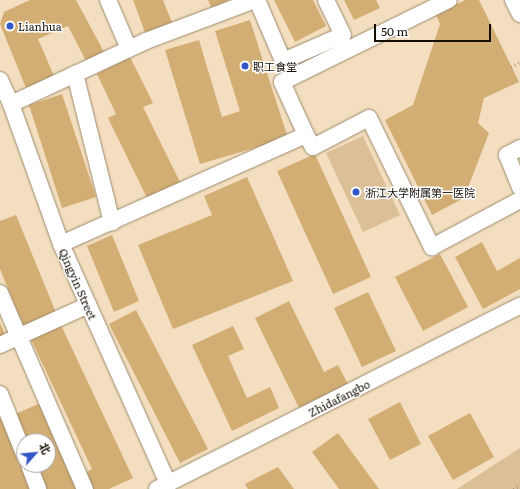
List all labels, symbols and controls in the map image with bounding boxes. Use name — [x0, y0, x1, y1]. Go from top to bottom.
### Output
scale bar — [376, 16, 493, 42]
place label: Lianhua — [18, 19, 62, 33]
marker: Lianhua — [5, 21, 15, 31]
text: 50 m — [381, 22, 408, 40]
place label: 职工食堂 — [253, 59, 297, 73]
marker: 职工食堂 — [240, 61, 250, 71]
place label: 浙江大学附属第一医院 — [365, 185, 475, 199]
marker: 浙江大学附属第一医院 — [350, 186, 362, 198]
street label: Qingyin Street — [56, 246, 100, 322]
street label: Zhidafangbo — [306, 377, 372, 419]
north arrow — [16, 433, 56, 473]
text: 北 — [36, 439, 55, 457]

